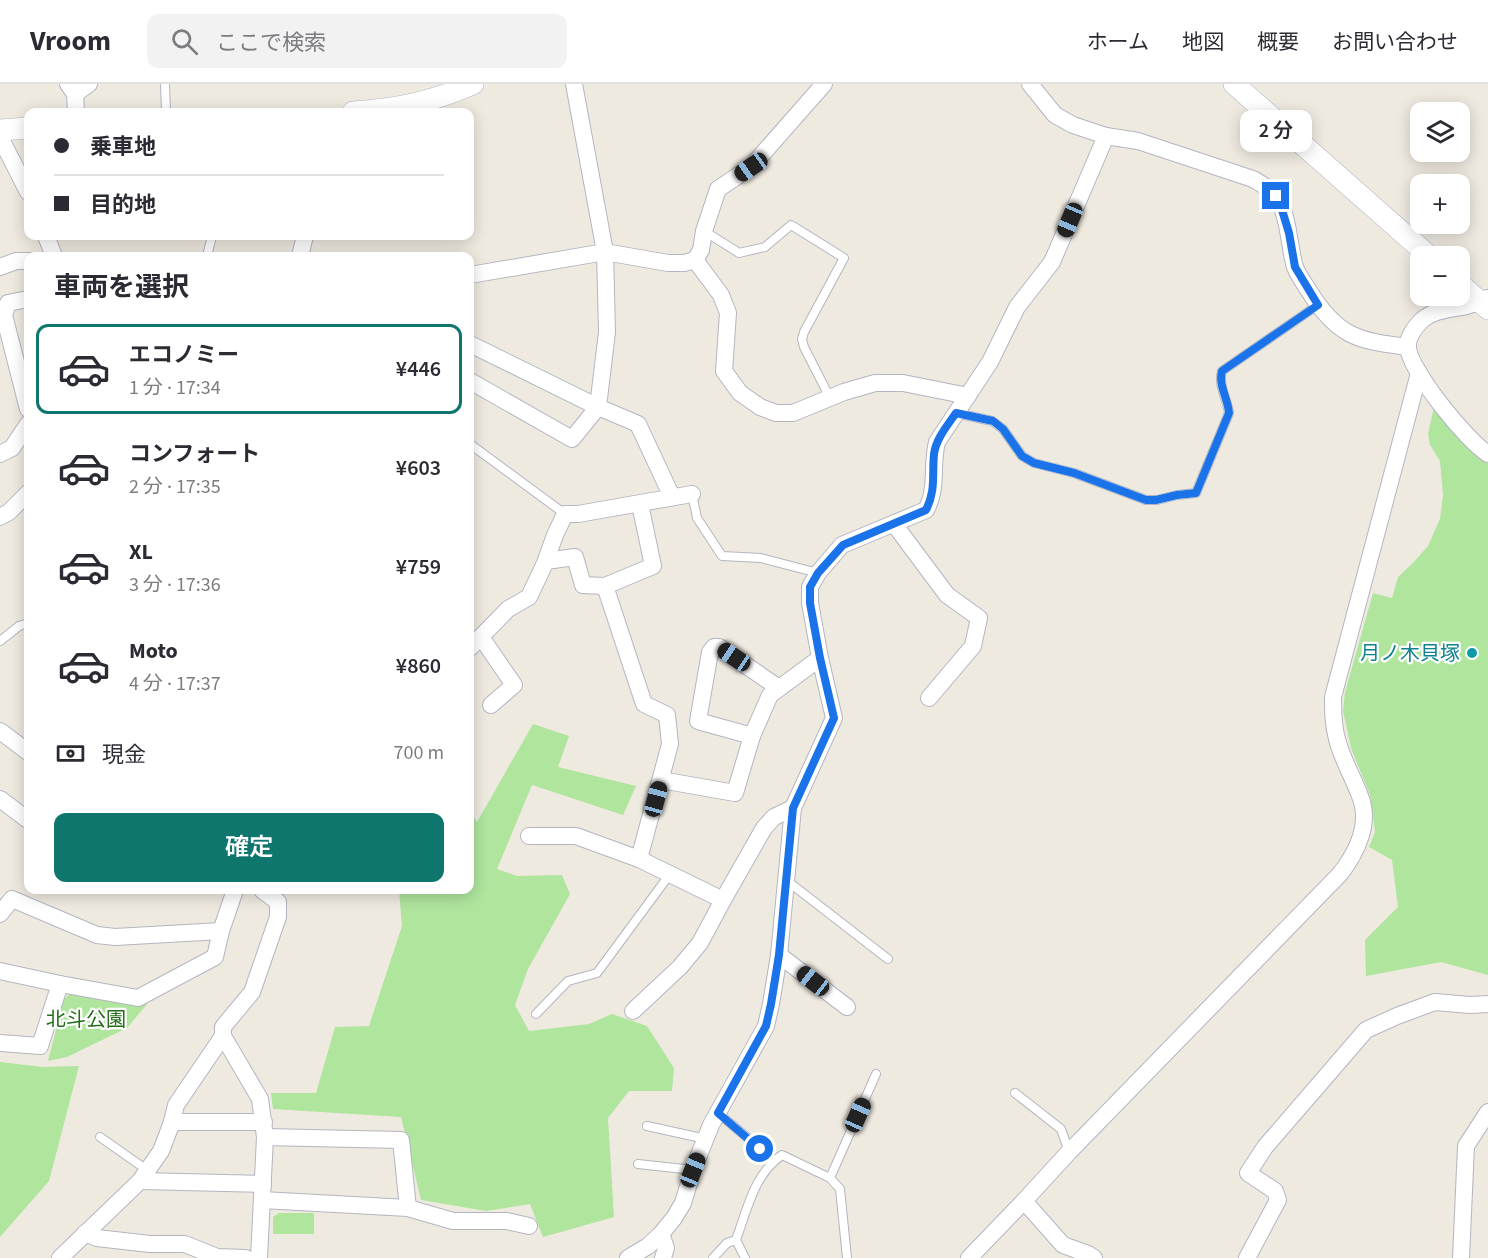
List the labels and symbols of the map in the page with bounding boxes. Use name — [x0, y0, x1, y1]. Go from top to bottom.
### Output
callout: 2 分 — [1240, 109, 1312, 151]
car — [731, 149, 771, 185]
route end — [1262, 182, 1289, 209]
car — [1055, 200, 1085, 240]
car — [714, 639, 754, 675]
place label: 月ノ木貝塚 — [1360, 640, 1460, 668]
marker: 月ノ木貝塚 — [1465, 646, 1479, 660]
car — [643, 779, 669, 819]
car — [793, 963, 833, 999]
park label: 北斗公園 — [46, 1006, 126, 1034]
car — [842, 1095, 874, 1135]
route start — [746, 1135, 773, 1162]
car — [678, 1150, 708, 1190]

